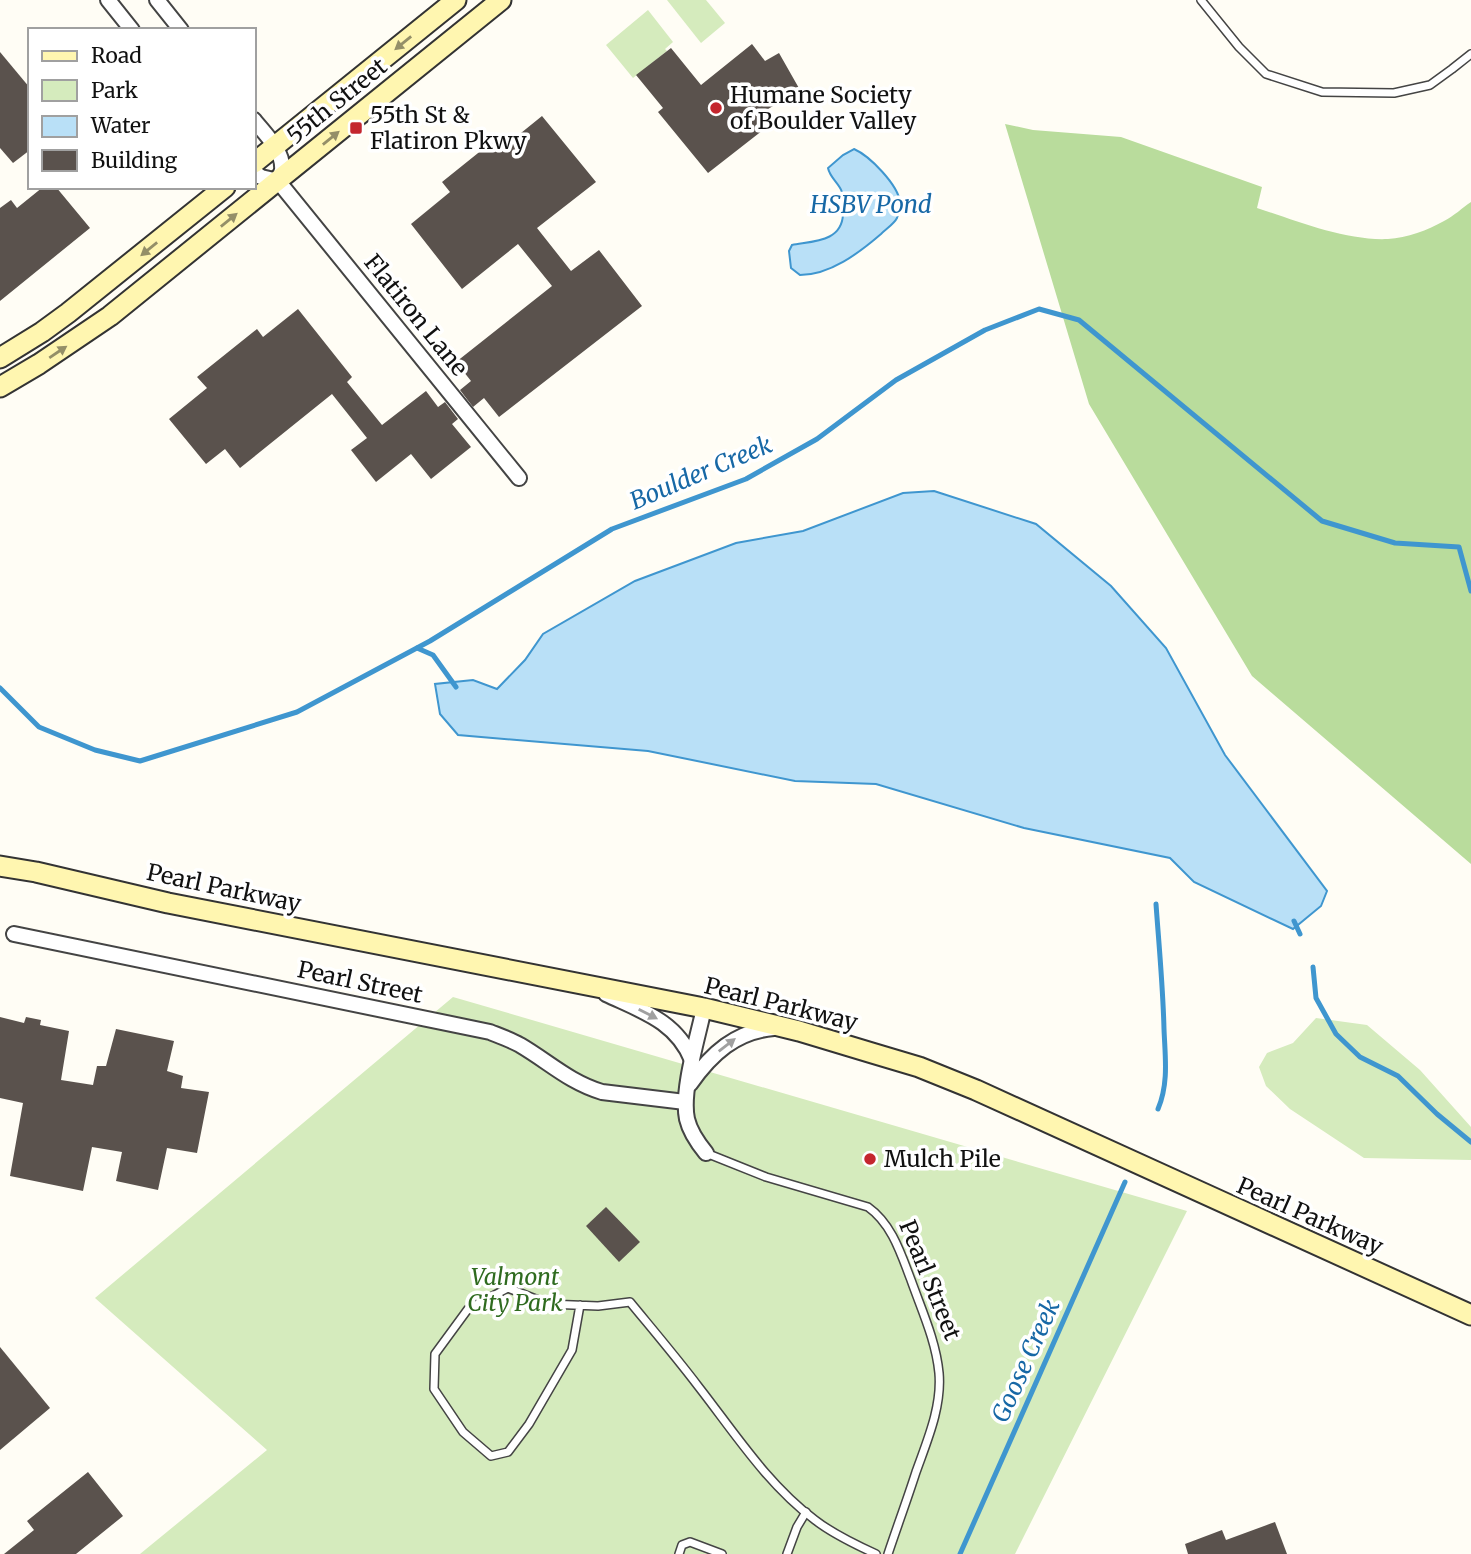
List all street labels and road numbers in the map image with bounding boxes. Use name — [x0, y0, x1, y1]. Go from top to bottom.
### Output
street label: 55th Street — [281, 52, 393, 150]
street label: Flatiron Lane — [358, 248, 474, 381]
street label: Pearl Parkway — [144, 857, 304, 918]
street label: Pearl Street — [295, 954, 425, 1009]
street label: Pearl Parkway — [701, 970, 861, 1037]
street label: Pearl Parkway — [1233, 1170, 1388, 1261]
street label: Pearl Street — [893, 1216, 968, 1344]

